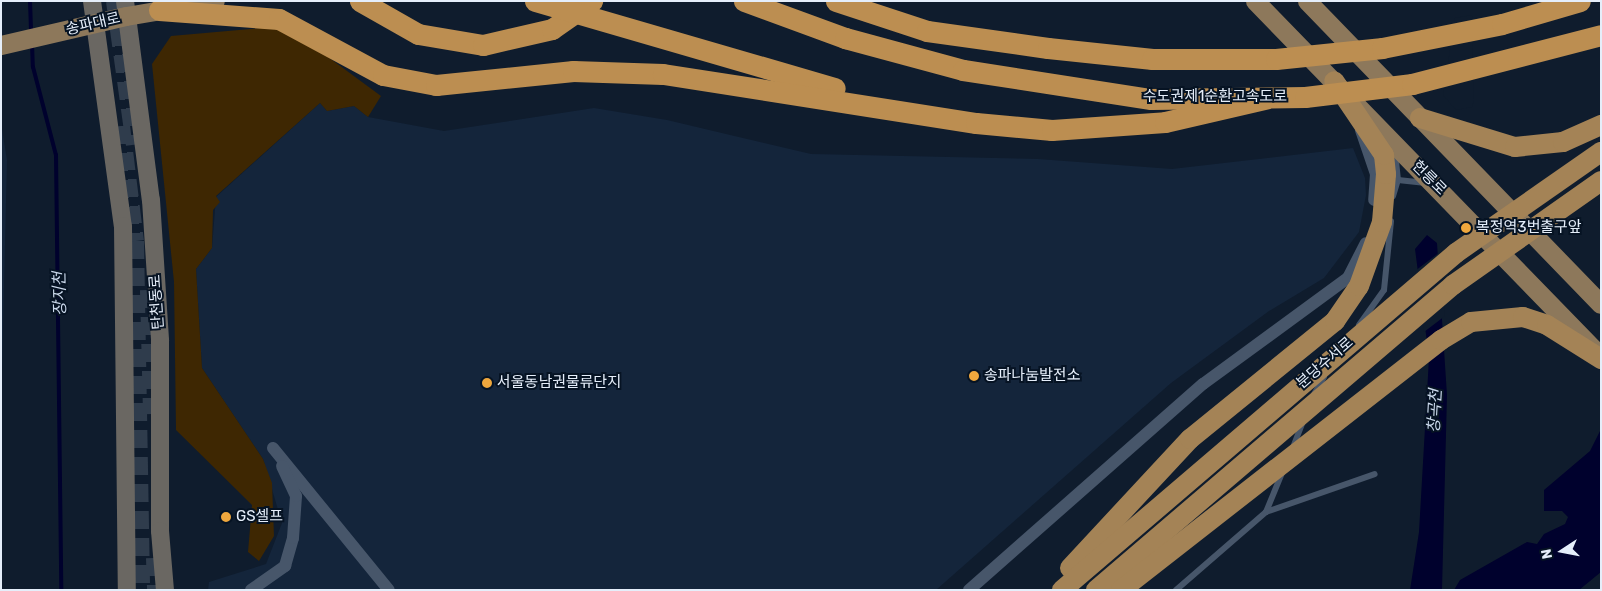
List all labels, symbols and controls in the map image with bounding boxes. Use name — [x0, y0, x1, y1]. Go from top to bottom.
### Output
street label: 송파대로 — [64, 9, 122, 39]
street label: 수도권제1순환고속도로 — [1143, 88, 1287, 106]
street label: 헌릉로 — [1408, 157, 1450, 199]
place label: 복정역3번출구앞 — [1476, 219, 1582, 237]
marker: 복정역3번출구앞 — [1460, 222, 1472, 234]
water label: 장지천 — [50, 272, 70, 316]
street label: 탄천동로 — [146, 274, 168, 330]
street label: 분당수서로 — [1293, 334, 1357, 392]
place label: 송파나눔발전소 — [984, 367, 1081, 385]
marker: 송파나눔발전소 — [968, 370, 980, 382]
place label: 서울동남권물류단지 — [497, 374, 621, 392]
marker: 서울동남권물류단지 — [481, 377, 493, 389]
water label: 창곡천 — [1424, 388, 1446, 434]
place label: GS셀프 — [236, 508, 283, 526]
marker: GS셀프 — [220, 511, 232, 523]
north arrow — [1537, 526, 1587, 576]
text: N — [1537, 547, 1556, 561]

